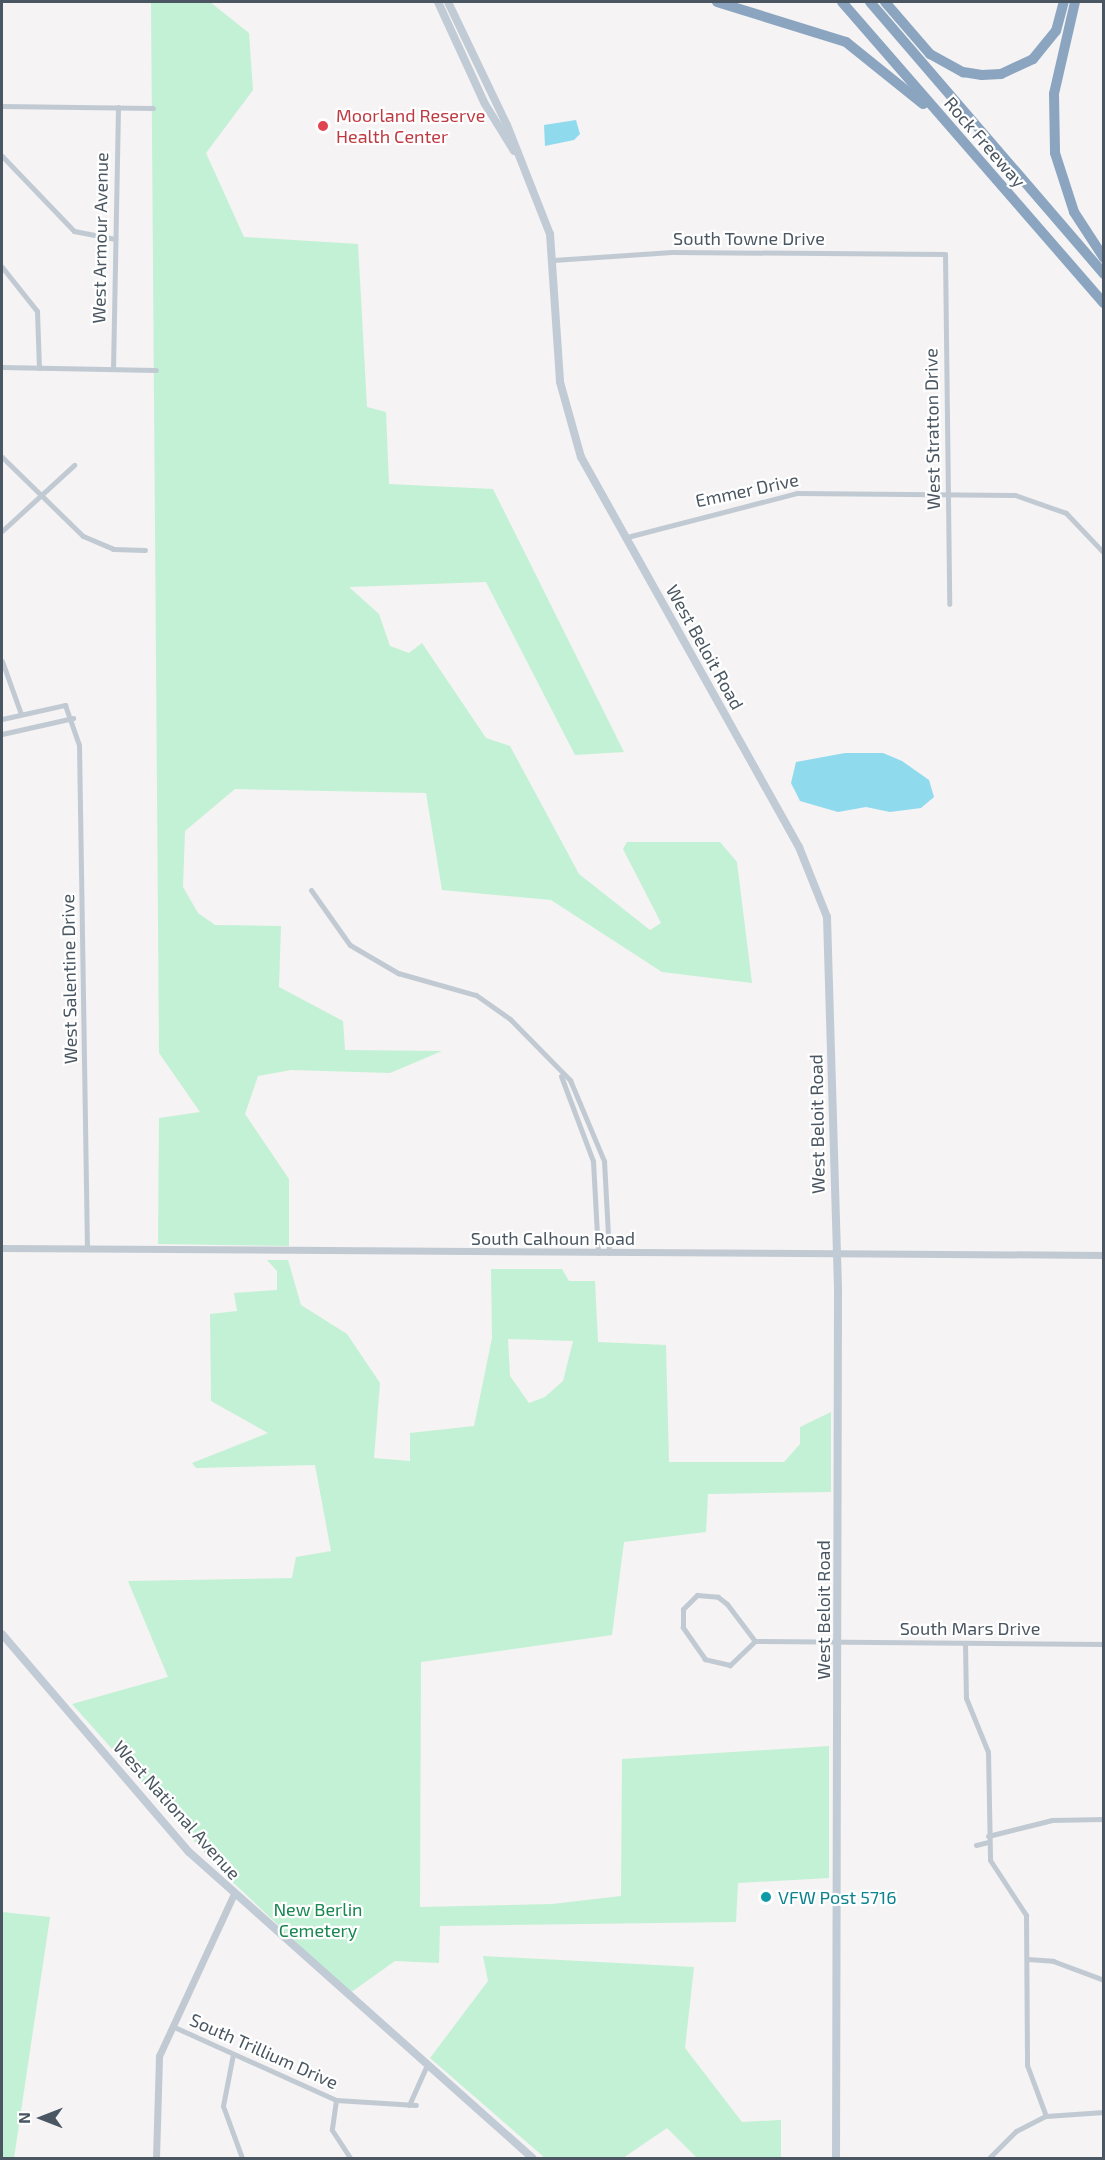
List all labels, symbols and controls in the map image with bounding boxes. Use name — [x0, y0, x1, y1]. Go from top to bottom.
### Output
street label: Rock Freeway — [940, 92, 1030, 192]
place label: Moorland Reserve Health Center — [336, 105, 485, 148]
marker: Moorland Reserve Health Center — [314, 117, 332, 135]
street label: West Armour Avenue — [88, 152, 112, 324]
street label: South Towne Drive — [673, 227, 825, 249]
street label: West Stratton Drive — [920, 348, 944, 510]
street label: Emmer Drive — [693, 468, 801, 512]
street label: West Beloit Road — [662, 581, 748, 713]
street label: West Salentine Drive — [57, 894, 81, 1064]
street label: West Beloit Road — [805, 1054, 829, 1194]
street label: South Calhoun Road — [471, 1227, 635, 1249]
street label: West Beloit Road — [812, 1540, 834, 1680]
street label: South Mars Drive — [900, 1617, 1040, 1639]
street label: West National Avenue — [109, 1736, 245, 1884]
place label: VFW Post 5716 — [778, 1886, 897, 1908]
marker: VFW Post 5716 — [759, 1890, 773, 1904]
park label: New Berlin Cemetery — [273, 1899, 363, 1942]
street label: South Trillium Drive — [186, 2009, 342, 2093]
north arrow — [12, 2088, 72, 2148]
text: N — [14, 2112, 33, 2124]

